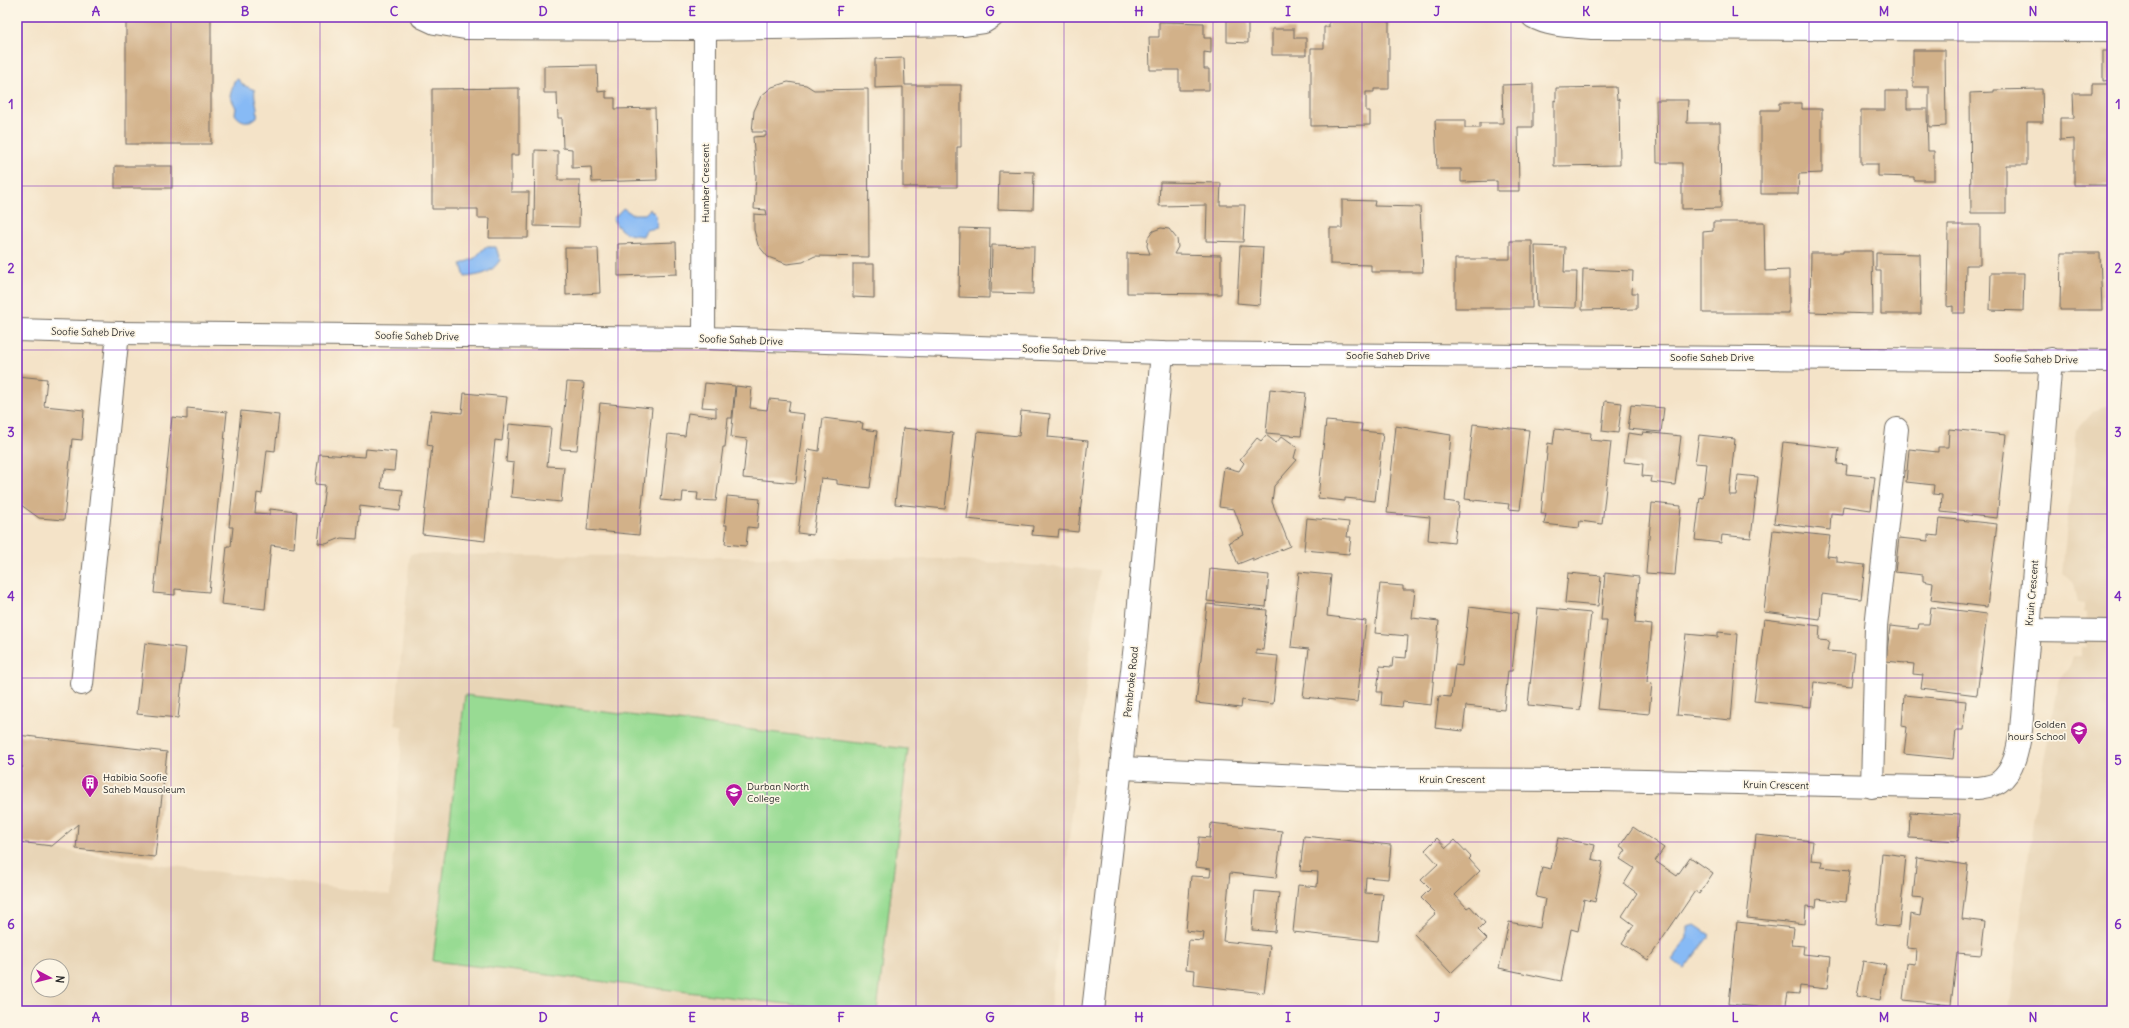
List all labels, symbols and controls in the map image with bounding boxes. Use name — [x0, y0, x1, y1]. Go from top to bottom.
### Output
text: A — [92, 3, 101, 20]
text: B — [241, 3, 250, 20]
text: C — [390, 3, 399, 20]
text: D — [538, 3, 548, 20]
text: E — [688, 3, 696, 20]
text: F — [837, 3, 845, 20]
text: G — [985, 3, 995, 20]
text: H — [1134, 3, 1144, 20]
text: I — [1285, 3, 1291, 20]
text: J — [1434, 3, 1441, 20]
text: K — [1582, 3, 1591, 20]
text: L — [1731, 3, 1739, 20]
text: M — [1879, 3, 1889, 20]
text: N — [2029, 3, 2037, 20]
text: 1 — [8, 96, 14, 113]
text: 1 — [2115, 96, 2121, 113]
street label: Humber Crescent — [699, 143, 712, 222]
text: 2 — [7, 260, 15, 277]
text: 2 — [2114, 260, 2122, 277]
street label: Soofie Saheb Drive — [51, 325, 135, 339]
street label: Soofie Saheb Drive — [375, 329, 459, 343]
street label: Soofie Saheb Drive — [699, 332, 783, 348]
street label: Soofie Saheb Drive — [1022, 342, 1106, 358]
street label: Soofie Saheb Drive — [1346, 349, 1430, 362]
street label: Soofie Saheb Drive — [1670, 351, 1754, 364]
street label: Soofie Saheb Drive — [1994, 352, 2078, 366]
text: 3 — [7, 424, 15, 441]
text: 3 — [2114, 424, 2122, 441]
street label: Kruin Crescent — [2023, 559, 2041, 627]
text: 4 — [7, 588, 15, 605]
text: 4 — [2114, 588, 2122, 605]
street label: Pembroke Road — [1121, 646, 1141, 718]
place label: Golden hours School — [2008, 718, 2066, 743]
school or university icon: Golden hours School — [2069, 720, 2089, 745]
text: 5 — [7, 752, 15, 769]
text: 5 — [2114, 752, 2122, 769]
place label: Habibia Soofie Saheb Mausoleum — [103, 771, 186, 796]
building icon: Habibia Soofie Saheb Mausoleum — [80, 773, 100, 798]
street label: Kruin Crescent — [1419, 773, 1486, 786]
street label: Kruin Crescent — [1743, 778, 1810, 792]
place label: Durban North College — [747, 780, 809, 805]
school or university icon: Durban North College — [724, 782, 744, 807]
text: 6 — [7, 916, 15, 933]
text: 6 — [2114, 916, 2122, 933]
north arrow — [30, 958, 70, 998]
text: N — [53, 975, 67, 984]
text: A — [92, 1009, 101, 1026]
text: B — [241, 1009, 250, 1026]
text: C — [390, 1009, 399, 1026]
text: D — [538, 1009, 548, 1026]
text: E — [688, 1009, 696, 1026]
text: F — [837, 1009, 845, 1026]
text: G — [985, 1009, 995, 1026]
text: H — [1134, 1009, 1144, 1026]
text: I — [1285, 1009, 1291, 1026]
text: J — [1434, 1009, 1441, 1026]
text: K — [1582, 1009, 1591, 1026]
text: L — [1731, 1009, 1739, 1026]
text: M — [1879, 1009, 1889, 1026]
text: N — [2029, 1009, 2037, 1026]

